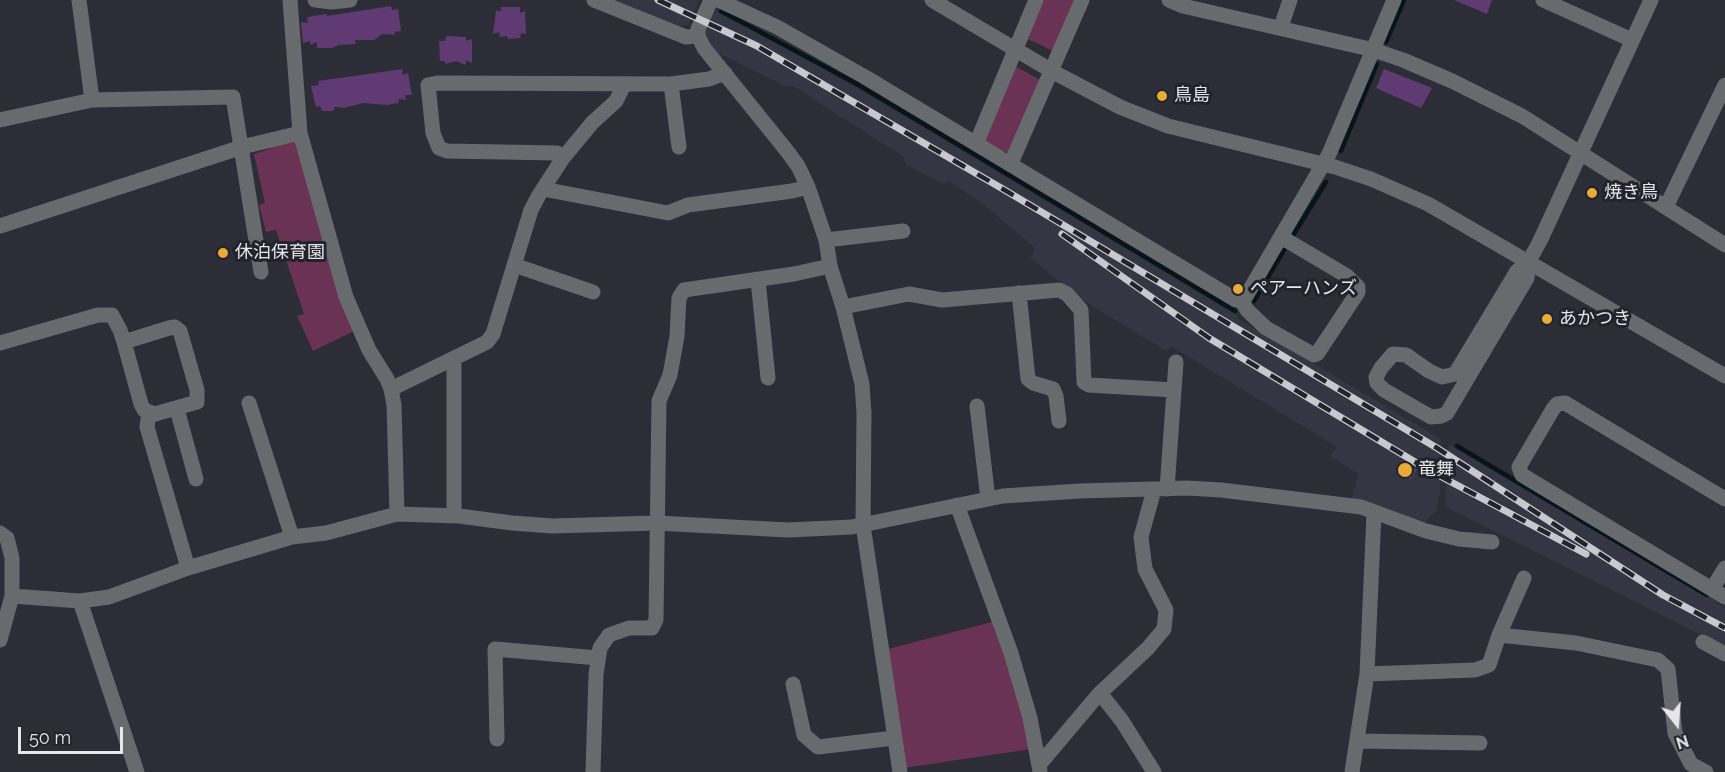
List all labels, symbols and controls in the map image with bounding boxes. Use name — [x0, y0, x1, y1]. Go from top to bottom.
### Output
place label: 鳥島 — [1174, 85, 1210, 107]
marker: 鳥島 — [1155, 89, 1169, 103]
place label: 焼き鳥 — [1604, 182, 1658, 204]
marker: 焼き鳥 — [1585, 186, 1599, 200]
place label: 休泊保育園 — [235, 242, 325, 264]
marker: 休泊保育園 — [216, 246, 230, 260]
place label: ペアーハンズ — [1250, 278, 1357, 300]
marker: ペアーハンズ — [1231, 282, 1245, 296]
place label: あかつき — [1559, 308, 1631, 330]
marker: あかつき — [1540, 312, 1554, 326]
place label: 竜舞 — [1418, 459, 1454, 481]
marker: 竜舞 — [1396, 461, 1414, 479]
north arrow — [1647, 694, 1707, 754]
scale bar — [21, 715, 126, 753]
text: 50 m — [29, 727, 71, 748]
text: N — [1674, 731, 1691, 753]

